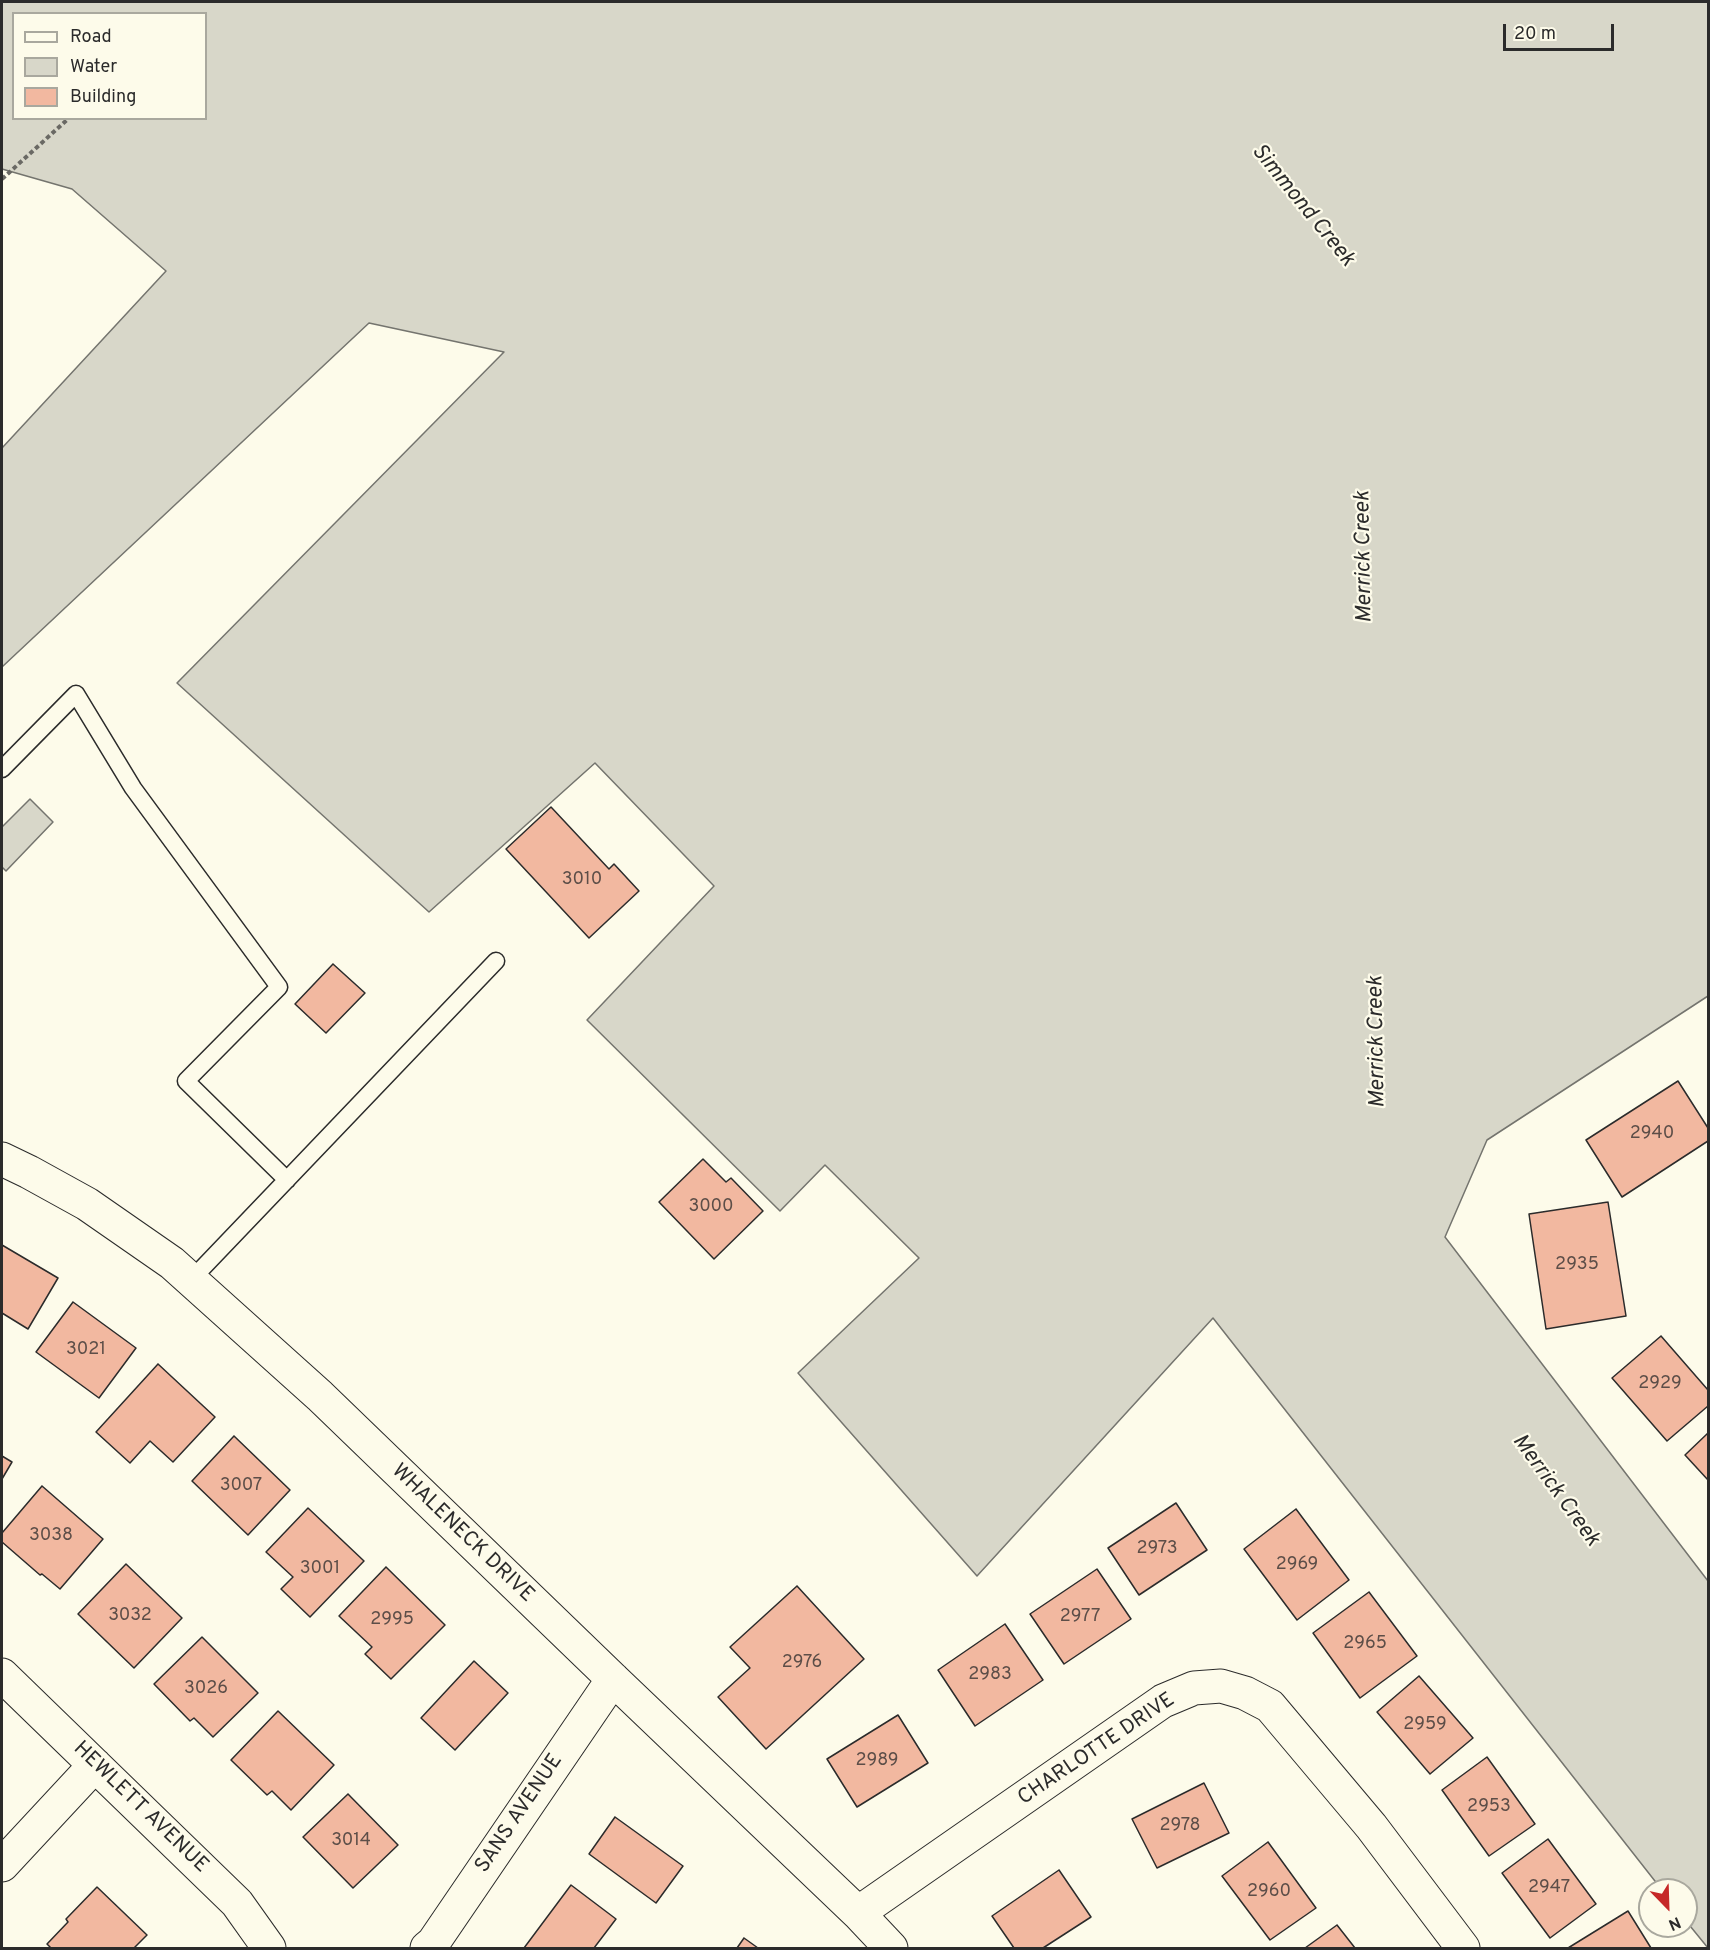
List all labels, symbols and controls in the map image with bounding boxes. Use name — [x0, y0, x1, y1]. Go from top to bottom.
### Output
legend — [12, 12, 207, 120]
scale bar — [1506, 12, 1617, 50]
text: 20 m — [1514, 23, 1556, 46]
text: Road — [70, 26, 112, 49]
text: Water — [70, 56, 117, 79]
text: Building — [70, 86, 136, 109]
water label: Simmond Creek — [1245, 139, 1359, 273]
water label: Merrick Creek — [1351, 491, 1379, 623]
house number: 3010 — [562, 869, 602, 891]
water label: Merrick Creek — [1364, 976, 1392, 1108]
house number: 2940 — [1630, 1123, 1674, 1145]
house number: 3000 — [688, 1196, 734, 1218]
house number: 2935 — [1555, 1254, 1599, 1276]
house number: 3021 — [66, 1339, 106, 1361]
house number: 2929 — [1638, 1373, 1682, 1395]
water label: Merrick Creek — [1505, 1430, 1605, 1552]
street label: WHALENECK DRIVE — [385, 1459, 539, 1609]
house number: 3007 — [220, 1475, 262, 1497]
house number: 3038 — [29, 1525, 73, 1547]
house number: 2973 — [1136, 1538, 1178, 1560]
house number: 2969 — [1276, 1554, 1318, 1576]
house number: 3001 — [300, 1558, 340, 1580]
house number: 3032 — [108, 1605, 152, 1627]
house number: 2977 — [1060, 1606, 1100, 1628]
house number: 2995 — [370, 1609, 414, 1631]
house number: 2965 — [1343, 1633, 1387, 1655]
house number: 2976 — [782, 1652, 822, 1674]
house number: 2983 — [968, 1664, 1012, 1686]
house number: 3026 — [184, 1678, 228, 1700]
street label: CHARLOTTE DRIVE — [1014, 1688, 1180, 1812]
house number: 2959 — [1403, 1714, 1447, 1736]
street label: HEWLETT AVENUE — [67, 1737, 213, 1879]
street label: SANS AVENUE — [471, 1750, 569, 1878]
house number: 2989 — [855, 1750, 899, 1772]
house number: 2953 — [1467, 1796, 1511, 1818]
house number: 2978 — [1159, 1815, 1201, 1837]
house number: 3014 — [331, 1830, 371, 1852]
house number: 2947 — [1528, 1877, 1570, 1899]
north arrow — [1638, 1878, 1698, 1938]
house number: 2960 — [1247, 1881, 1291, 1903]
text: N — [1665, 1911, 1683, 1934]

